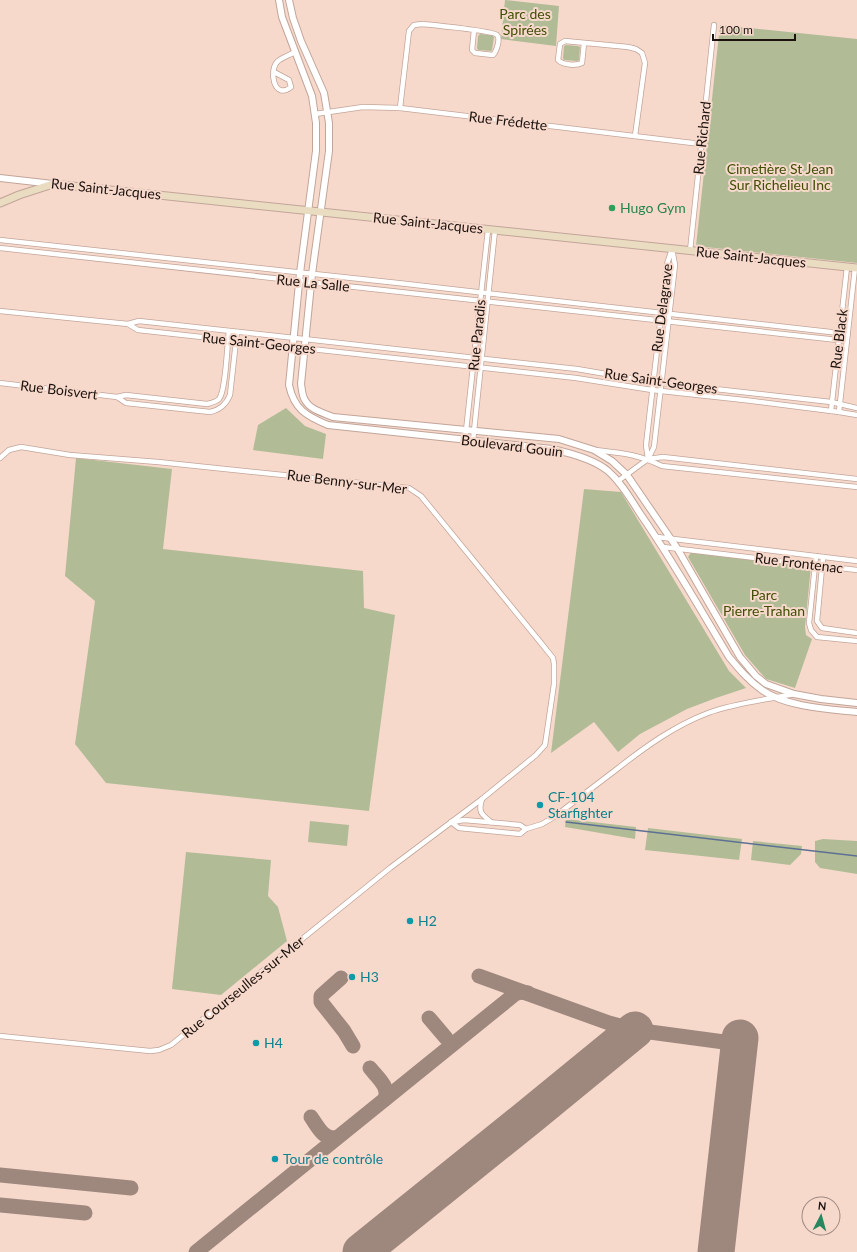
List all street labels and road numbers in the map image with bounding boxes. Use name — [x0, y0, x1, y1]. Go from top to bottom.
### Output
street label: Rue Richard — [689, 101, 714, 175]
street label: Rue Frédette — [468, 107, 548, 134]
street label: Rue Saint-Jacques — [50, 174, 162, 203]
street label: Rue Saint-Jacques — [372, 208, 484, 237]
street label: Rue Saint-Jacques — [695, 242, 807, 271]
street label: Rue Delagrave — [648, 263, 675, 353]
street label: Rue La Salle — [276, 270, 350, 295]
street label: Rue Paradis — [464, 298, 489, 371]
street label: Rue Black — [826, 307, 851, 370]
street label: Rue Saint-Georges — [201, 328, 317, 357]
street label: Rue Saint-Georges — [603, 364, 719, 397]
street label: Rue Boisvert — [19, 376, 99, 403]
street label: Boulevard Gouin — [460, 431, 564, 460]
street label: Rue Benny-sur-Mer — [286, 466, 408, 497]
street label: Rue Frontenac — [754, 549, 845, 576]
street label: Rue Courseulles-sur-Mer — [178, 932, 307, 1041]

